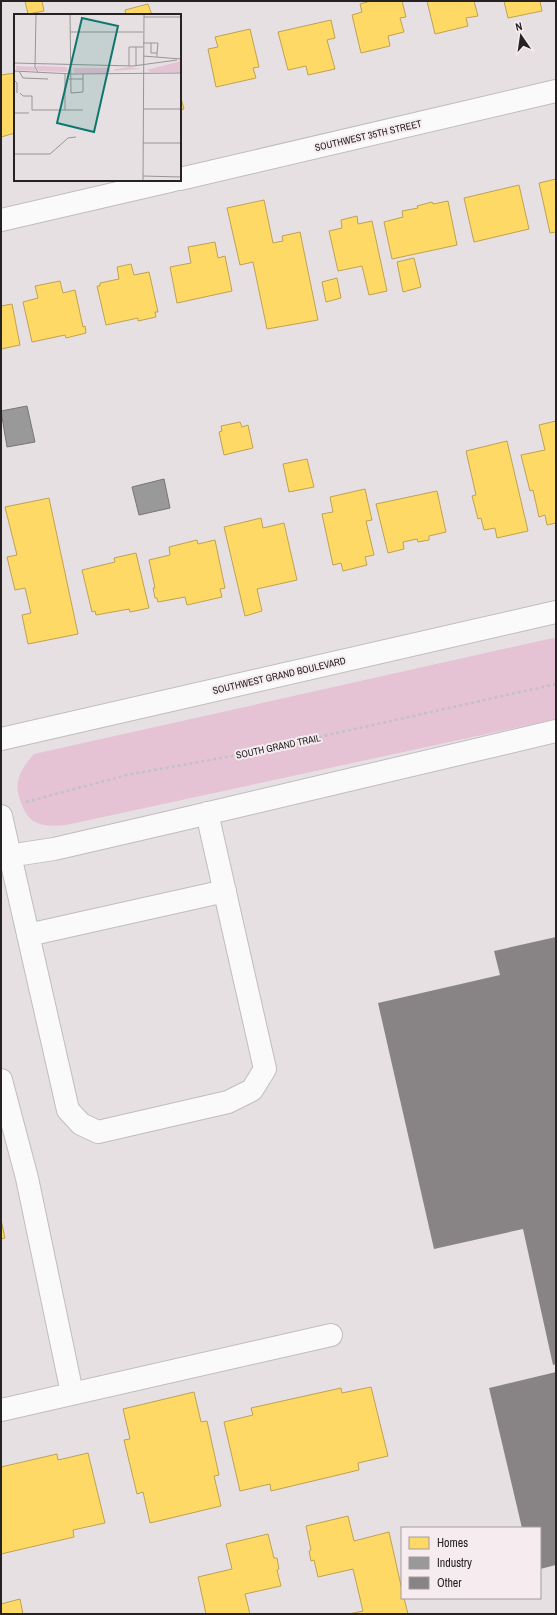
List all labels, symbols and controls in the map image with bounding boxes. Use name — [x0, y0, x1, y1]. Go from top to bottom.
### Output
inset map — [14, 14, 181, 181]
north arrow — [501, 16, 541, 56]
text: N — [514, 19, 523, 34]
street label: SOUTHWEST 35TH STREET — [313, 117, 423, 154]
street label: SOUTHWEST GRAND BOULEVARD — [211, 654, 347, 697]
street label: SOUTH GRAND TRAIL — [235, 731, 322, 762]
legend — [401, 1527, 541, 1599]
text: Homes — [437, 1535, 468, 1551]
text: Industry — [437, 1555, 472, 1571]
text: Other — [437, 1575, 462, 1591]

